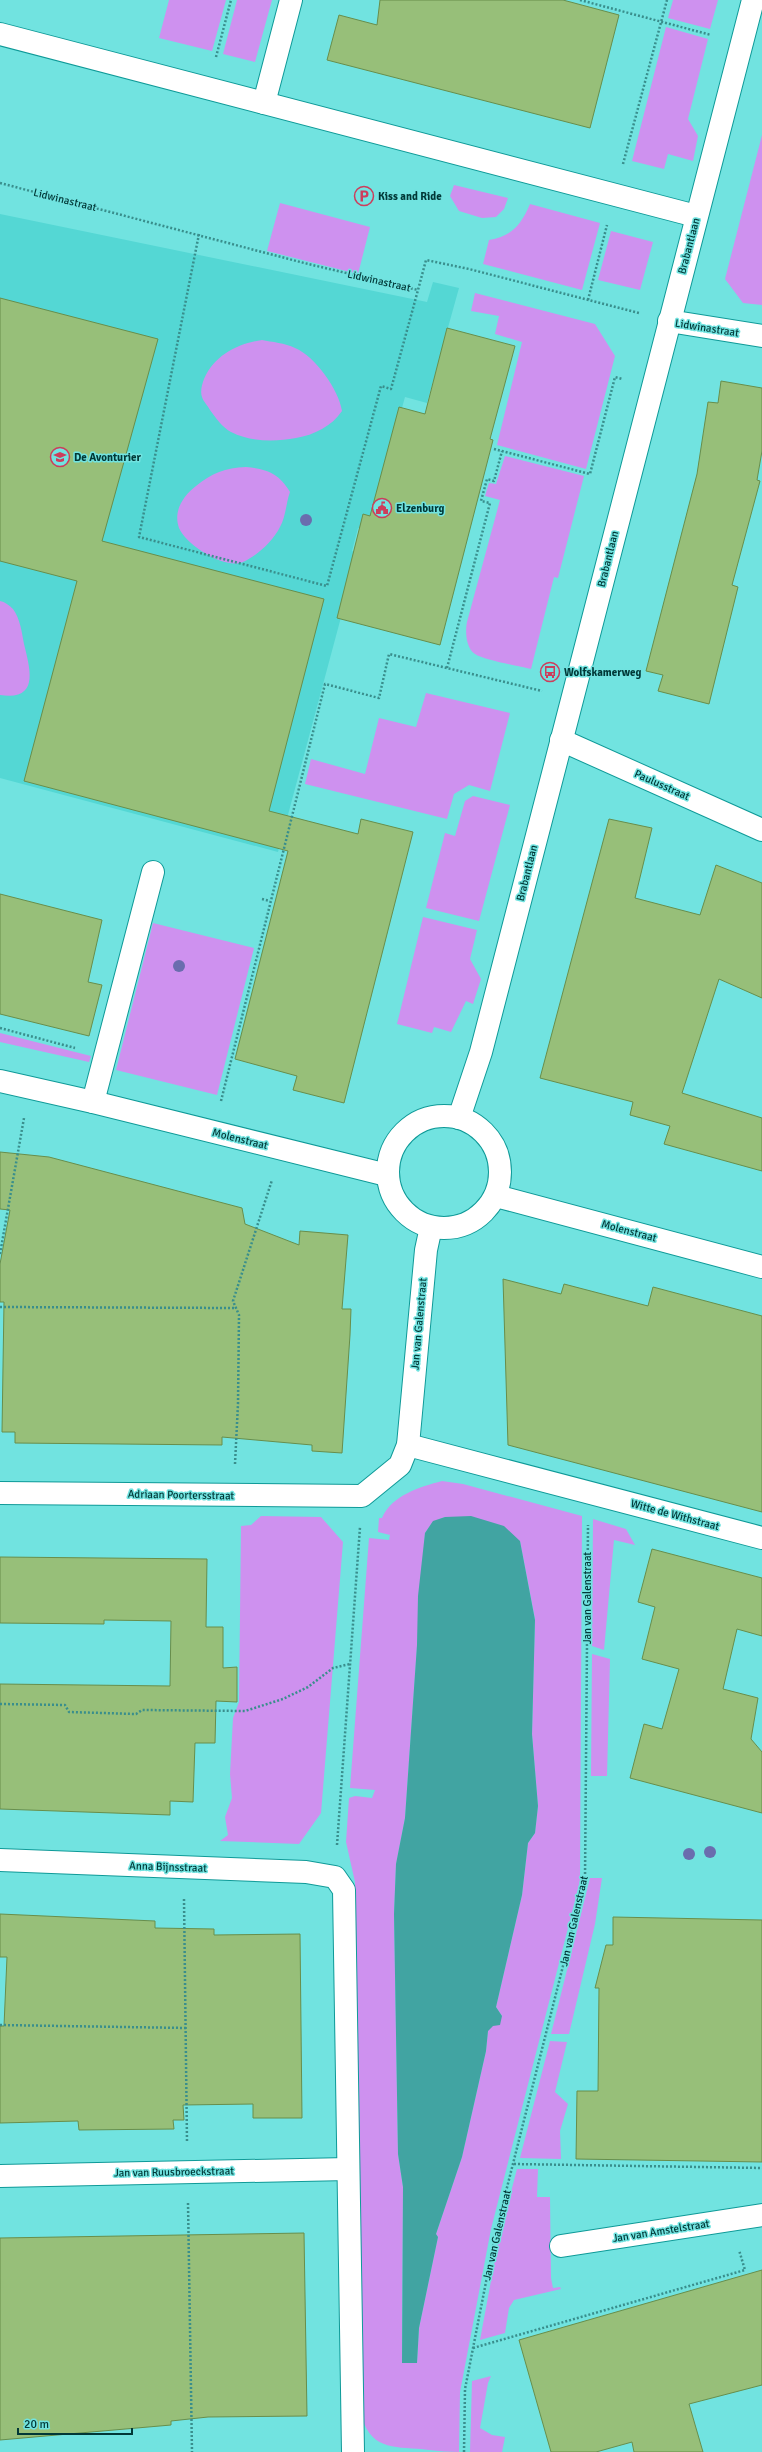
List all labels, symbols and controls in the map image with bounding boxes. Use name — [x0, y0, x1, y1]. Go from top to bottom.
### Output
parking icon: Kiss and Ride — [353, 185, 375, 207]
street label: Lidwinastraat — [32, 186, 98, 214]
place label: Kiss and Ride — [378, 190, 442, 203]
street label: Brabantlaan — [675, 216, 703, 276]
street label: Lidwinastraat — [346, 267, 412, 295]
street label: Lidwinastraat — [674, 317, 740, 339]
school or university icon: De Avonturier — [49, 446, 71, 468]
place label: De Avonturier — [74, 451, 141, 464]
public building icon: Elzenburg — [371, 497, 393, 519]
place label: Elzenburg — [396, 502, 444, 515]
street label: Brabantlaan — [595, 529, 621, 589]
bus stop icon: Wolfskamerweg — [539, 661, 561, 683]
place label: Wolfskamerweg — [564, 666, 642, 679]
street label: Paulusstraat — [632, 767, 692, 803]
street label: Brabantlaan — [514, 843, 540, 903]
street label: Molenstraat — [211, 1126, 269, 1152]
street label: Molenstraat — [600, 1217, 658, 1245]
street label: Jan van Galenstraat — [408, 1277, 430, 1371]
street label: Adriaan Poortersstraat — [128, 1488, 235, 1502]
street label: Witte de Withstraat — [629, 1497, 721, 1533]
street label: Jan van Galenstraat — [581, 1552, 594, 1644]
street label: Anna Bijnsstraat — [129, 1859, 207, 1875]
street label: Jan van Galenstraat — [557, 1874, 591, 1967]
street label: Jan van Ruusbroeckstraat — [114, 2164, 234, 2180]
street label: Jan van Galenstraat — [480, 2188, 514, 2281]
street label: Jan van Amstelstraat — [612, 2217, 711, 2245]
scale bar — [18, 2410, 132, 2436]
text: 20 m — [24, 2417, 49, 2432]

